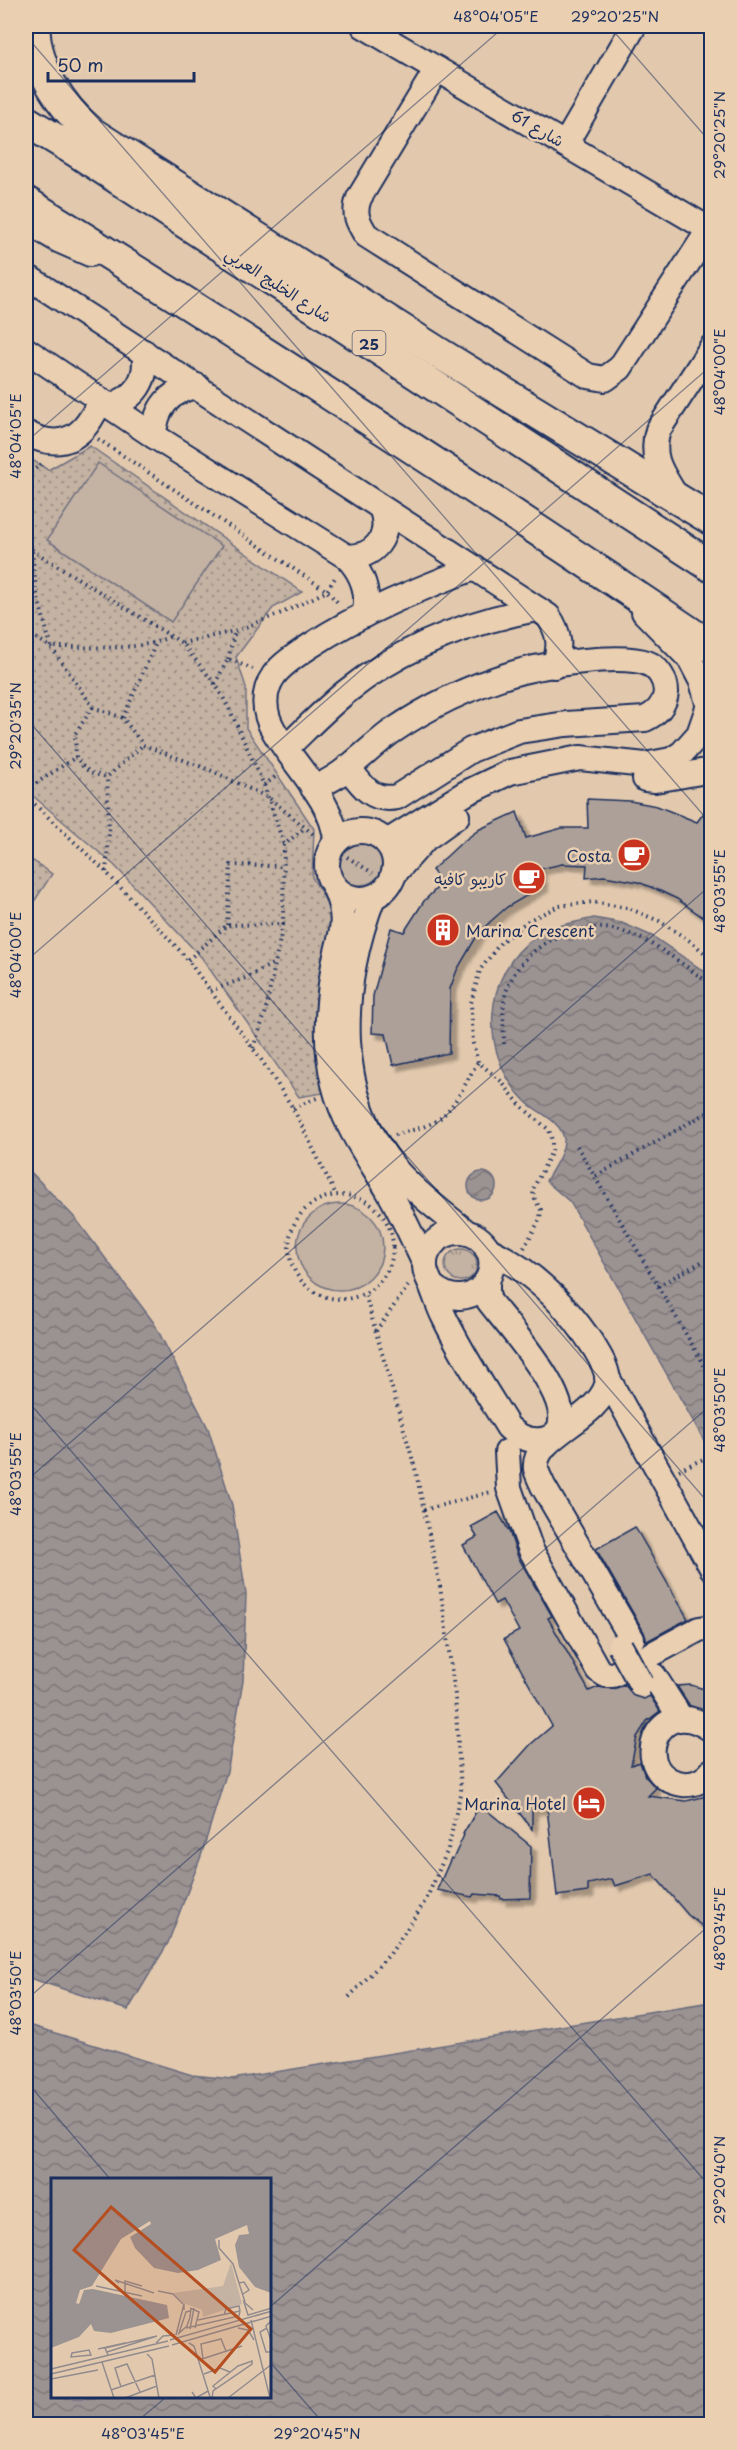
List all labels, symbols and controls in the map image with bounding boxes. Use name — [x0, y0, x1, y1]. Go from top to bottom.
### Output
text: 48°04'05"E — [453, 4, 539, 27]
text: 29°20'25"N — [571, 4, 659, 27]
scale bar — [48, 45, 194, 83]
text: 50 m — [57, 51, 104, 78]
text: 29°20'25"N — [707, 91, 730, 179]
street label: شارع 61 — [507, 102, 569, 153]
street label: شارع الخليج العربي — [219, 241, 337, 331]
text: 48°04'00"E — [707, 329, 730, 415]
road number: 25 — [352, 331, 386, 355]
text: 48°04'05"E — [3, 393, 26, 479]
text: 29°20'35"N — [3, 682, 26, 770]
cafe icon: Costa — [616, 837, 652, 873]
place label: Costa — [567, 843, 611, 867]
text: 48°03'55"E — [707, 849, 730, 933]
cafe icon: كاريبو كافيه — [511, 860, 547, 896]
place label: كاريبو كافيه — [434, 866, 506, 890]
text: 48°04'00"E — [3, 912, 26, 998]
building icon: Marina Crescent — [425, 912, 461, 948]
place label: Marina Crescent — [466, 918, 595, 942]
text: 48°03'50"E — [707, 1368, 730, 1452]
text: 48°03'55"E — [3, 1432, 26, 1516]
hotel icon: Marina Hotel — [571, 1785, 607, 1821]
place label: Marina Hotel — [464, 1791, 566, 1815]
text: 48°03'45"E — [707, 1887, 730, 1971]
text: 48°03'50"E — [3, 1951, 26, 2035]
text: 29°20'40"N — [707, 2136, 730, 2224]
inset map — [51, 2178, 272, 2399]
text: 48°03'45"E — [101, 2421, 185, 2444]
text: 29°20'45"N — [273, 2421, 361, 2444]

